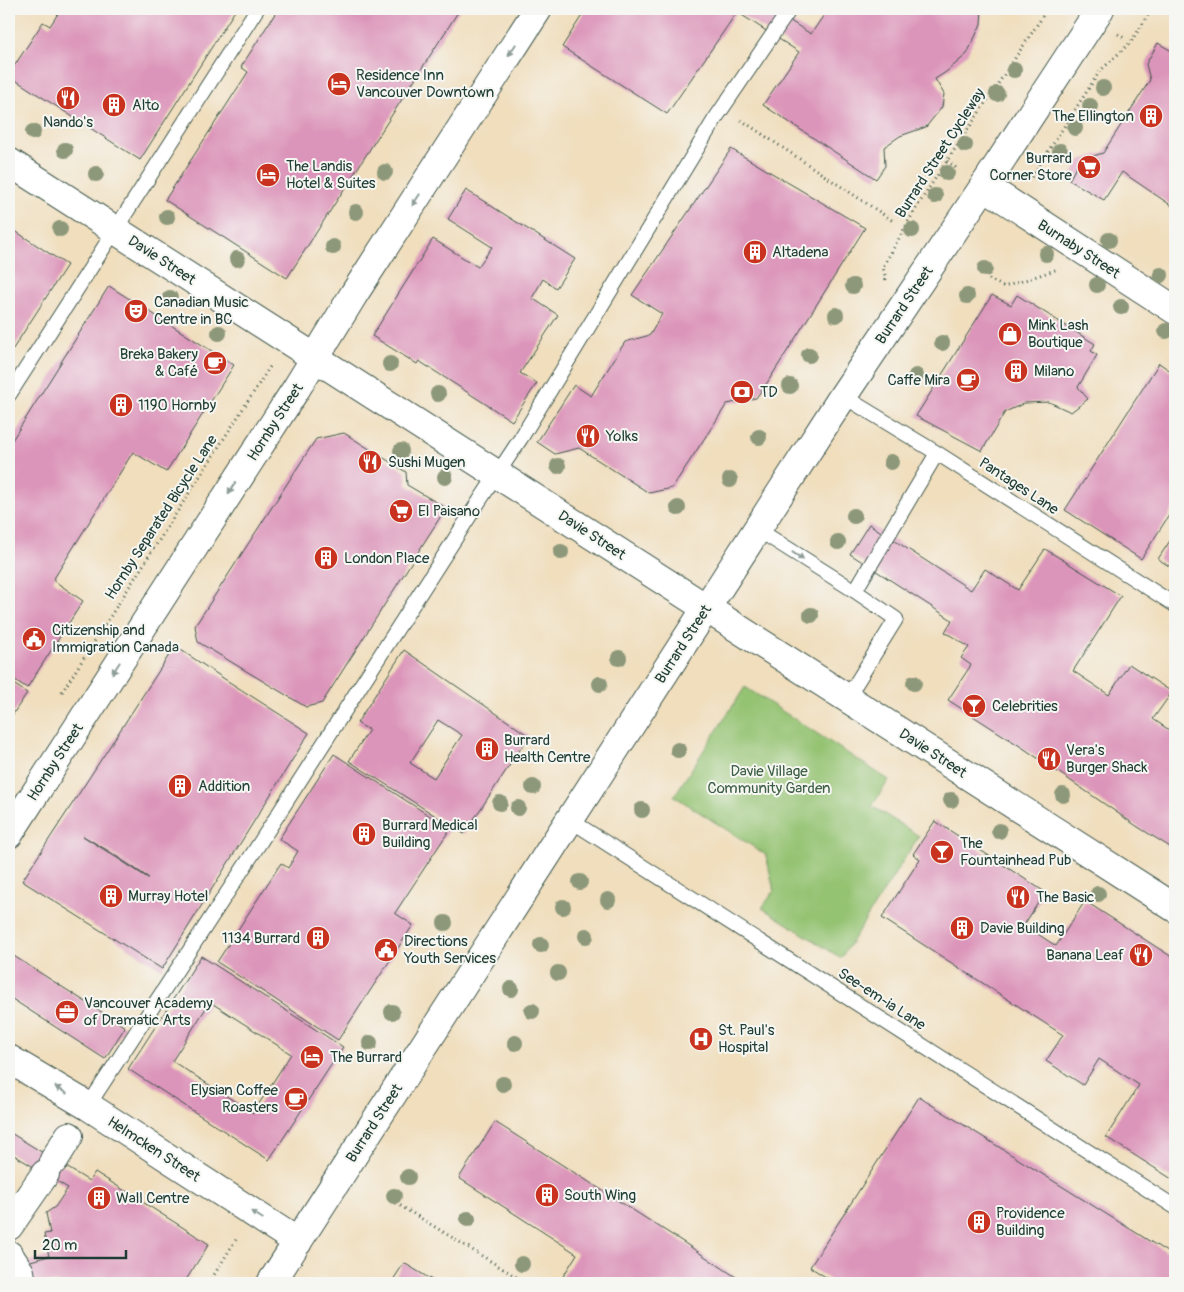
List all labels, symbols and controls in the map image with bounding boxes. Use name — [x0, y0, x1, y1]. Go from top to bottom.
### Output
one-way arrow — [507, 43, 517, 56]
place label: Residence Inn Vancouver Downtown — [356, 66, 494, 102]
hotel icon: Residence Inn Vancouver Downtown — [326, 71, 352, 97]
street label: Burrard Street Cycleway — [891, 84, 990, 222]
restaurant icon: Nando's — [55, 85, 81, 111]
building icon: Alto — [101, 92, 127, 118]
place label: Alto — [132, 96, 159, 115]
building icon: The Ellington — [1138, 103, 1164, 129]
place label: The Ellington — [1052, 107, 1134, 126]
place label: Nando's — [43, 113, 93, 132]
place label: Burrard Corner Store — [990, 149, 1073, 185]
supermarket icon: Burrard Corner Store — [1076, 154, 1102, 180]
place label: The Landis Hotel & Suites — [286, 157, 376, 193]
hotel icon: The Landis Hotel & Suites — [255, 162, 281, 188]
one-way arrow — [411, 193, 420, 207]
street label: Burnaby Street — [1034, 216, 1124, 284]
street label: Davie Street — [124, 231, 200, 290]
building icon: Altadena — [742, 239, 768, 265]
place label: Altadena — [772, 243, 828, 262]
street label: Burrard Street — [871, 262, 938, 348]
place label: Canadian Music Centre in BC — [154, 293, 249, 329]
theatre icon: Canadian Music Centre in BC — [123, 298, 149, 324]
place label: Mink Lash Boutique — [1028, 316, 1089, 352]
shop icon: Mink Lash Boutique — [997, 321, 1023, 347]
place label: Breka Bakery & Café — [120, 345, 199, 381]
cafe icon: Breka Bakery & Café — [202, 350, 228, 376]
building icon: Milano — [1003, 358, 1029, 384]
place label: Milano — [1034, 362, 1074, 381]
cafe icon: Caffe Mira — [955, 367, 981, 393]
place label: Caffe Mira — [888, 371, 950, 390]
street label: Hornby Street — [243, 379, 308, 465]
bank icon: TD — [729, 379, 755, 405]
place label: TD — [760, 383, 778, 402]
building icon: 1190 Hornby — [108, 392, 134, 418]
place label: 1190 Hornby — [138, 396, 217, 415]
restaurant icon: Yolks — [575, 423, 601, 449]
place label: Yolks — [605, 427, 638, 446]
street label: Hornby Separated Bicycle Lane — [101, 431, 222, 603]
restaurant icon: Sushi Mugen — [357, 449, 383, 475]
place label: Sushi Mugen — [388, 453, 466, 472]
street label: Pantages Lane — [975, 454, 1063, 520]
one-way arrow — [228, 481, 237, 494]
supermarket icon: El Paisano — [388, 498, 414, 524]
place label: El Paisano — [418, 502, 480, 521]
street label: Davie Street — [554, 506, 630, 565]
building icon: London Place — [313, 545, 339, 571]
place label: London Place — [344, 549, 430, 568]
one-way arrow — [792, 551, 805, 560]
street label: Burrard Street — [651, 601, 716, 687]
place label: Citizenship and Immigration Canada — [52, 621, 179, 657]
public building icon: Citizenship and Immigration Canada — [21, 626, 47, 652]
one-way arrow — [111, 662, 121, 675]
bar icon: Celebrities — [961, 693, 987, 719]
place label: Celebrities — [992, 697, 1058, 716]
street label: Hornby Street — [23, 719, 88, 805]
street label: Davie Street — [895, 724, 971, 783]
place label: Burrard Health Centre — [504, 731, 591, 767]
building icon: Burrard Health Centre — [474, 736, 500, 762]
place label: Vera's Burger Shack — [1066, 741, 1148, 777]
restaurant icon: Vera's Burger Shack — [1036, 746, 1062, 772]
park label: Davie Village Community Garden — [708, 762, 830, 798]
building icon: Addition — [167, 773, 193, 799]
place label: Addition — [198, 777, 250, 796]
place label: Burrard Medical Building — [382, 816, 478, 852]
building icon: Burrard Medical Building — [351, 821, 377, 847]
place label: The Fountainhead Pub — [960, 834, 1071, 870]
bar icon: The Fountainhead Pub — [929, 839, 955, 865]
building icon: Murray Hotel — [98, 883, 124, 909]
restaurant icon: The Basic — [1005, 884, 1031, 910]
place label: Murray Hotel — [128, 887, 208, 906]
place label: The Basic — [1036, 888, 1095, 907]
building icon: Davie Building — [949, 915, 975, 941]
place label: Davie Building — [980, 919, 1065, 938]
building icon: 1134 Burrard — [305, 925, 331, 951]
place label: 1134 Burrard — [222, 929, 300, 948]
place label: Directions Youth Services — [403, 932, 496, 968]
public building icon: Directions Youth Services — [373, 937, 399, 963]
restaurant icon: Banana Leaf — [1128, 942, 1154, 968]
place label: Banana Leaf — [1046, 946, 1124, 965]
street label: See-em-ia Lane — [834, 964, 930, 1035]
place label: Vancouver Academy of Dramatic Arts — [84, 994, 213, 1030]
office icon: Vancouver Academy of Dramatic Arts — [54, 999, 80, 1025]
place label: St. Paul's Hospital — [718, 1021, 775, 1057]
hospital icon: St. Paul's Hospital — [688, 1026, 714, 1052]
hotel icon: The Burrard — [299, 1044, 325, 1070]
place label: The Burrard — [330, 1048, 402, 1067]
street label: Burrard Street — [342, 1080, 407, 1166]
place label: Elysian Coffee Roasters — [191, 1081, 279, 1117]
one-way arrow — [54, 1086, 67, 1095]
cafe icon: Elysian Coffee Roasters — [283, 1086, 309, 1112]
street label: Helmcken Street — [104, 1112, 204, 1187]
building icon: South Wing — [534, 1182, 560, 1208]
building icon: Wall Centre — [86, 1185, 112, 1211]
place label: South Wing — [564, 1186, 636, 1205]
place label: Wall Centre — [116, 1189, 190, 1208]
place label: Providence Building — [996, 1204, 1065, 1240]
building icon: Providence Building — [966, 1209, 992, 1235]
one-way arrow — [250, 1210, 264, 1220]
scale bar — [35, 1227, 126, 1259]
text: 20 m — [42, 1236, 77, 1255]

